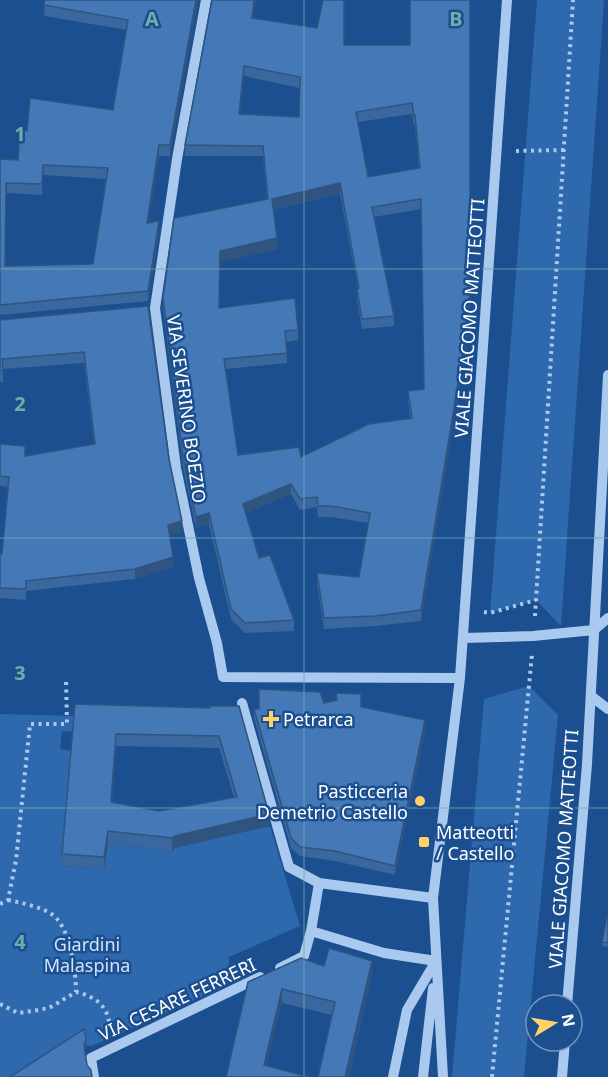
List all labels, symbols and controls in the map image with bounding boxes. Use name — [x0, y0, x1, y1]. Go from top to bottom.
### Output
text: A — [145, 5, 159, 32]
text: B — [449, 5, 463, 32]
text: 1 — [14, 120, 26, 147]
street label: VIALE GIACOMO MATTEOTTI — [449, 197, 489, 439]
street label: VIA SEVERINO BOEZIO — [162, 313, 212, 505]
text: 2 — [14, 390, 26, 417]
text: 3 — [14, 659, 26, 686]
place label: Petrarca — [283, 707, 354, 731]
marker: Petrarca — [264, 712, 278, 726]
street label: VIALE GIACOMO MATTEOTTI — [543, 728, 583, 970]
place label: Pasticceria Demetrio Castello — [257, 779, 408, 824]
marker: Pasticceria Demetrio Castello — [413, 794, 427, 808]
place label: Matteotti / Castello — [436, 820, 514, 865]
marker: Matteotti / Castello — [417, 835, 431, 849]
text: 4 — [14, 928, 26, 955]
park label: Giardini Malaspina — [44, 932, 130, 977]
street label: VIA CESARE FERRERI — [95, 952, 259, 1046]
north arrow — [524, 993, 584, 1053]
text: N — [557, 1012, 581, 1029]

